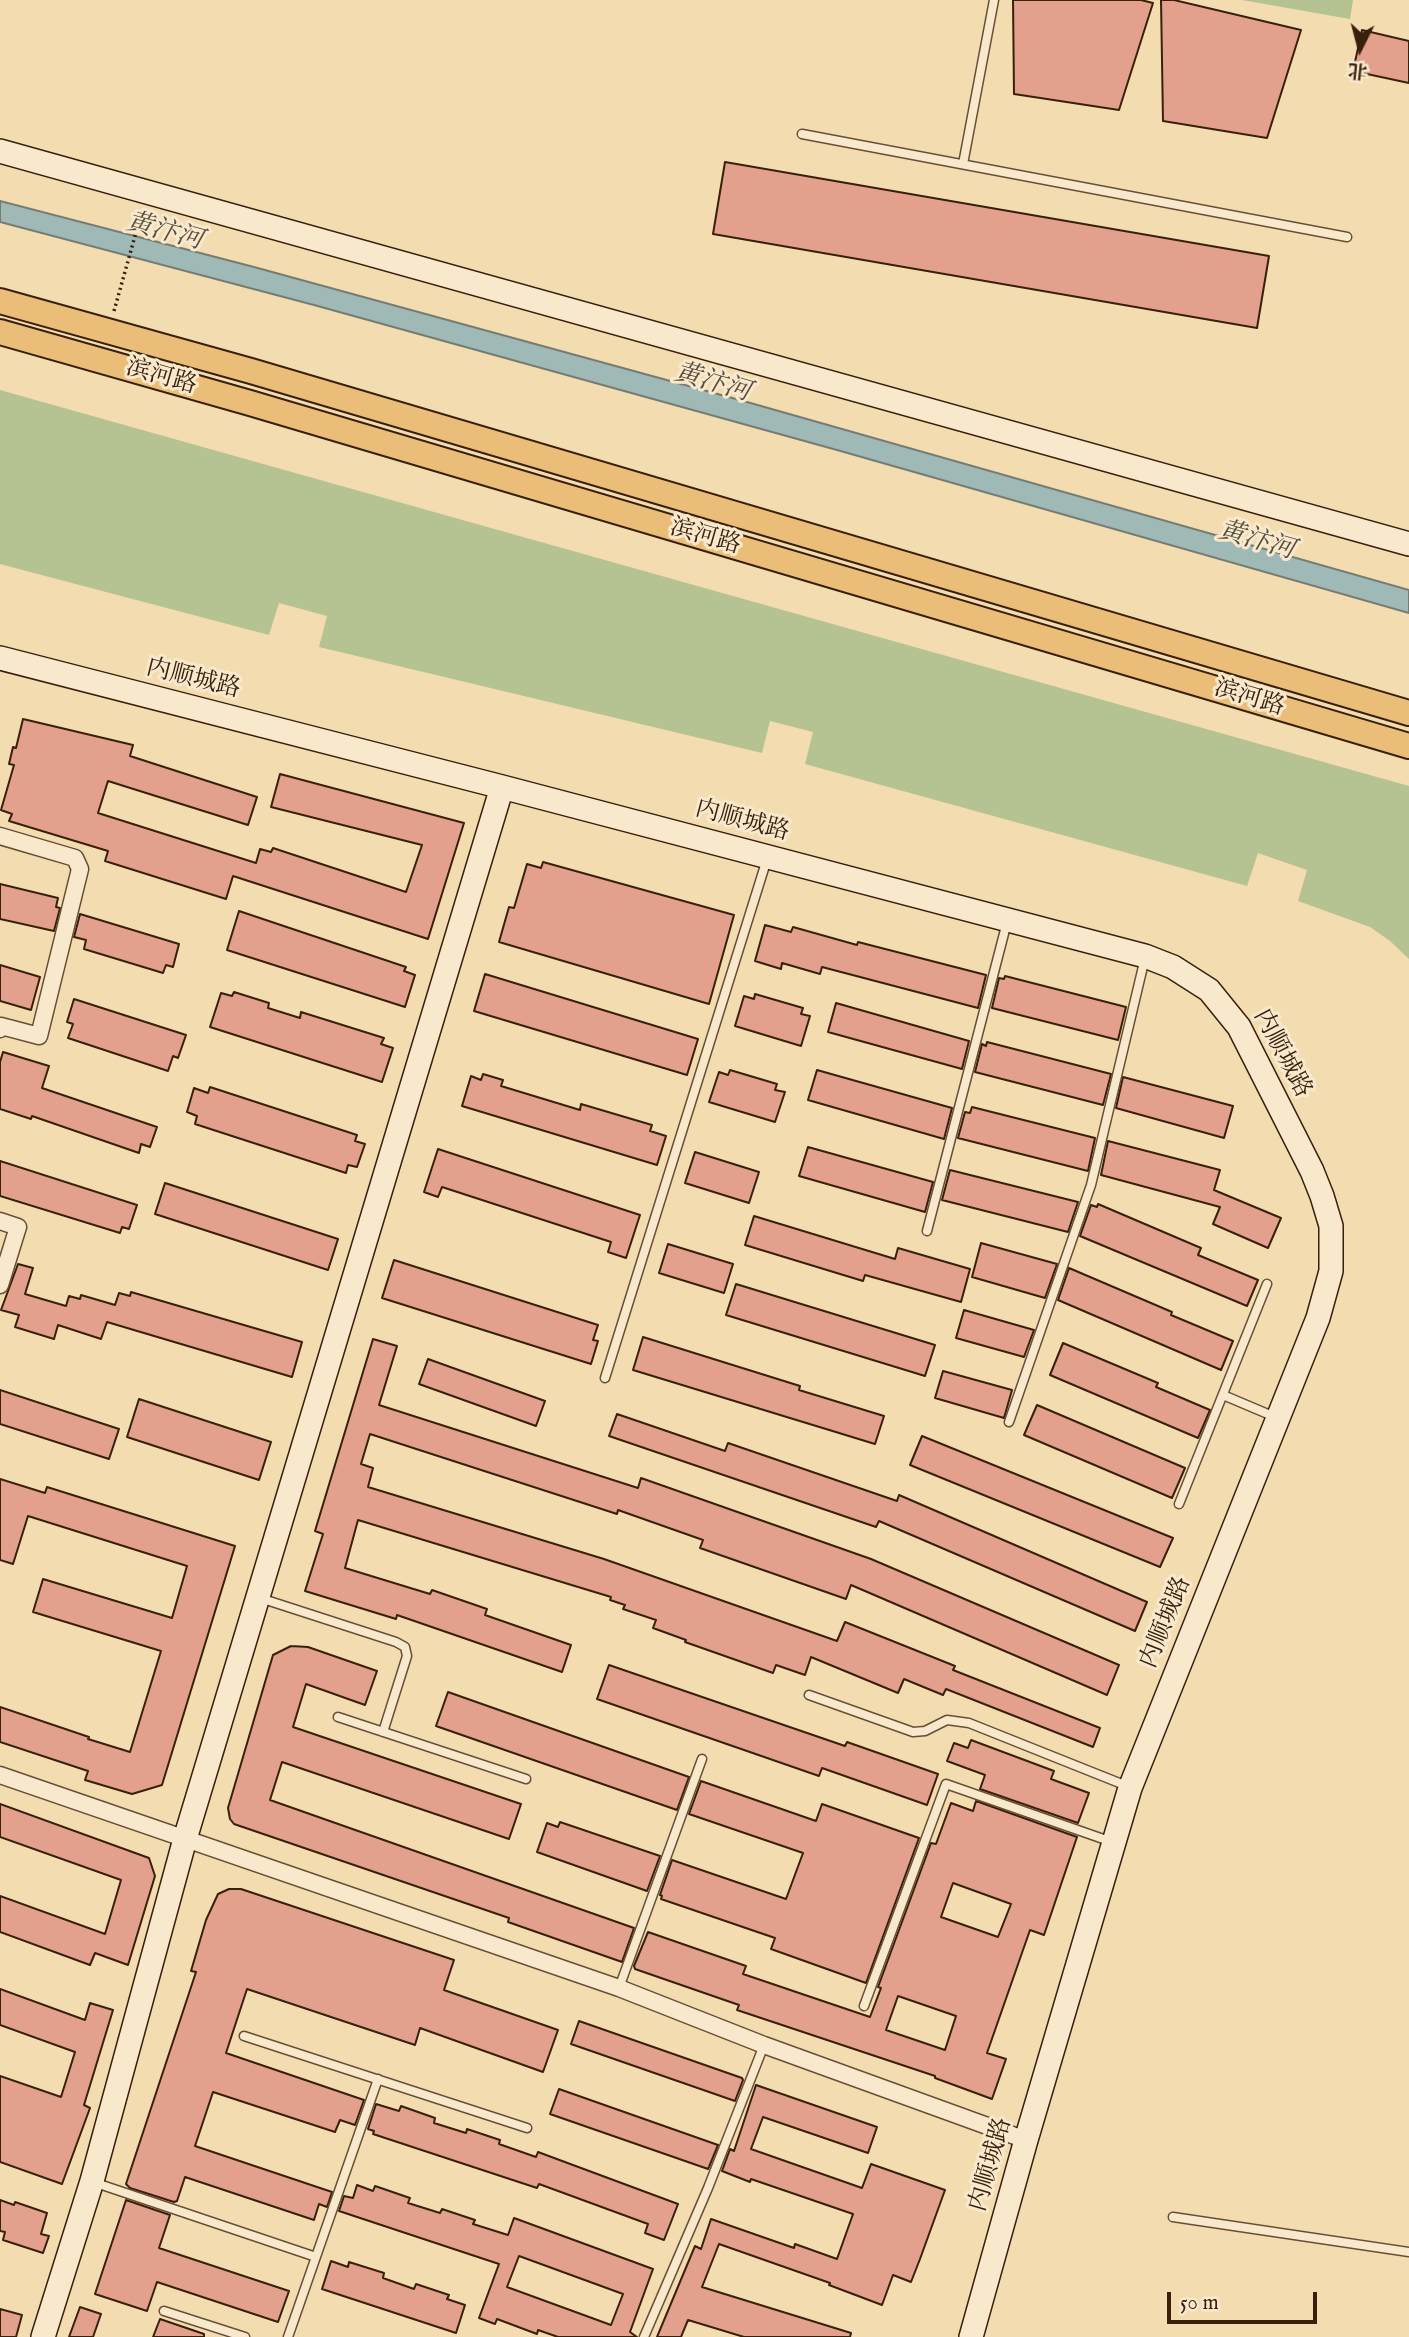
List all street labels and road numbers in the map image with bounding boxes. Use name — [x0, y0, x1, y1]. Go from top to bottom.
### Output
street label: 滨河路 — [122, 354, 200, 402]
street label: 滨河路 — [666, 514, 744, 562]
street label: 内顺城路 — [143, 654, 243, 706]
street label: 滨河路 — [1210, 675, 1288, 723]
street label: 内顺城路 — [692, 796, 792, 848]
street label: 内顺城路 — [1246, 1005, 1316, 1103]
street label: 内顺城路 — [1136, 1573, 1198, 1673]
street label: 内顺城路 — [965, 2115, 1019, 2215]

